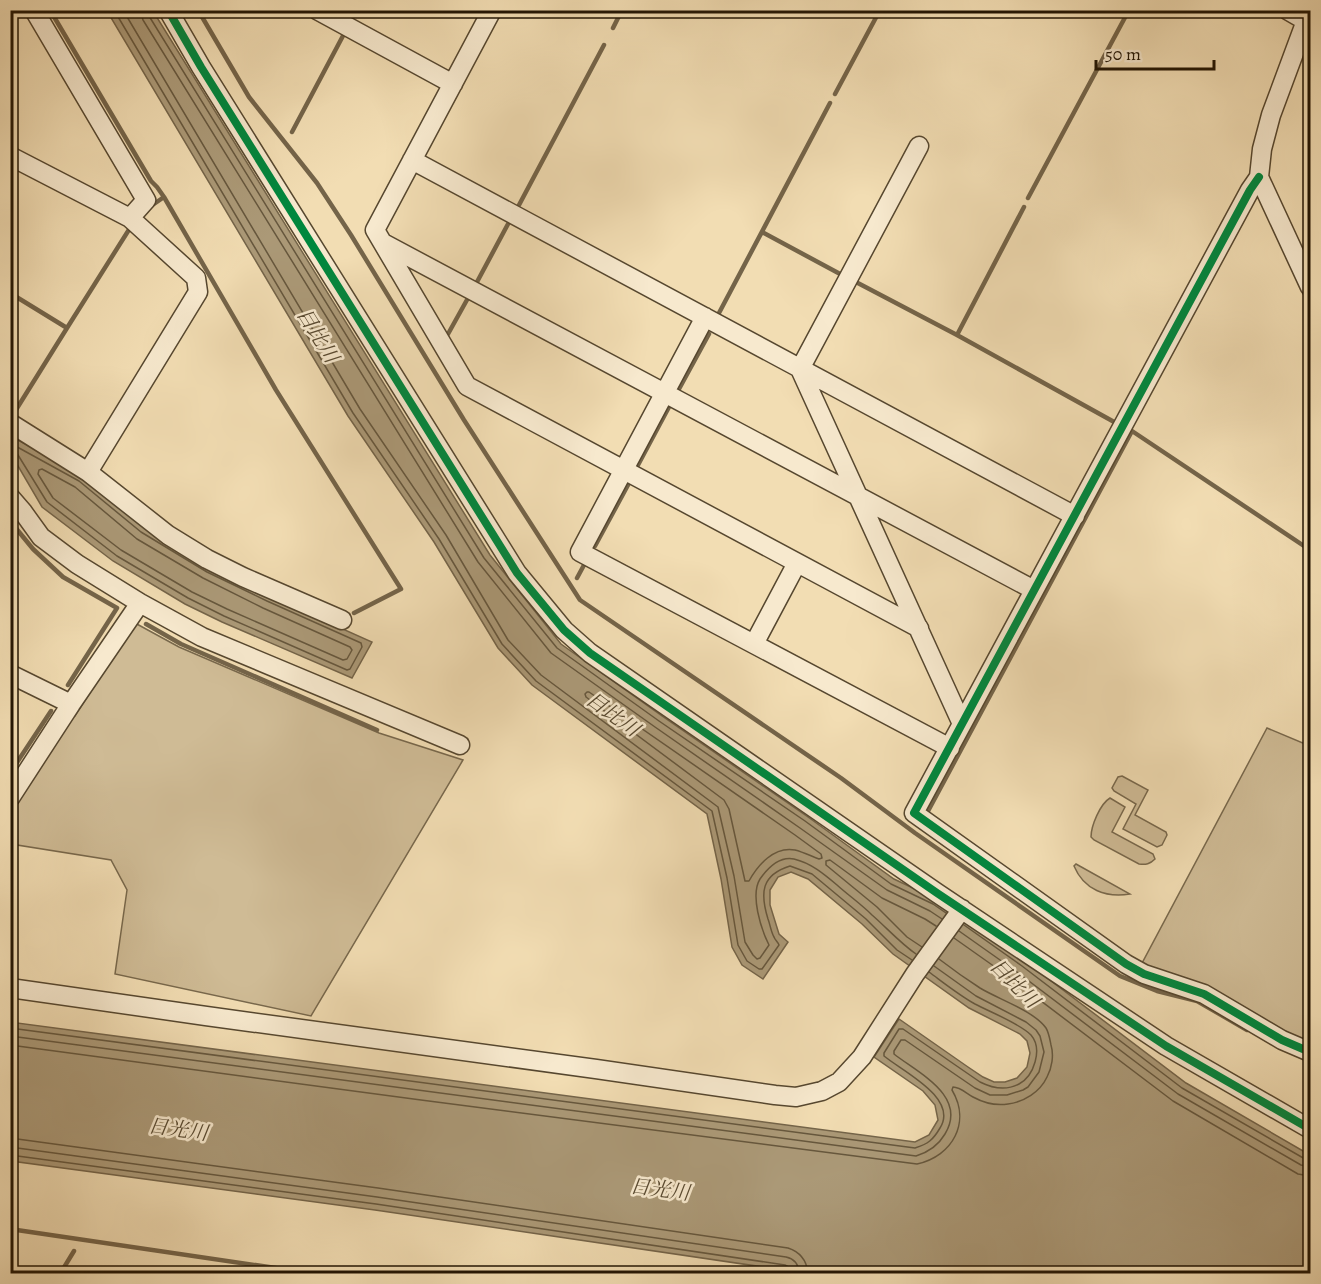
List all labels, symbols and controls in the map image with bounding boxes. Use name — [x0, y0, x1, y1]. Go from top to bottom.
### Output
scale bar — [1096, 33, 1214, 71]
text: 50 m — [1105, 42, 1141, 66]
water label: 目比川 — [290, 303, 346, 370]
water label: 目比川 — [581, 686, 647, 744]
water label: 目比川 — [984, 953, 1047, 1016]
water label: 日光川 — [146, 1112, 211, 1147]
water label: 日光川 — [629, 1172, 693, 1207]

